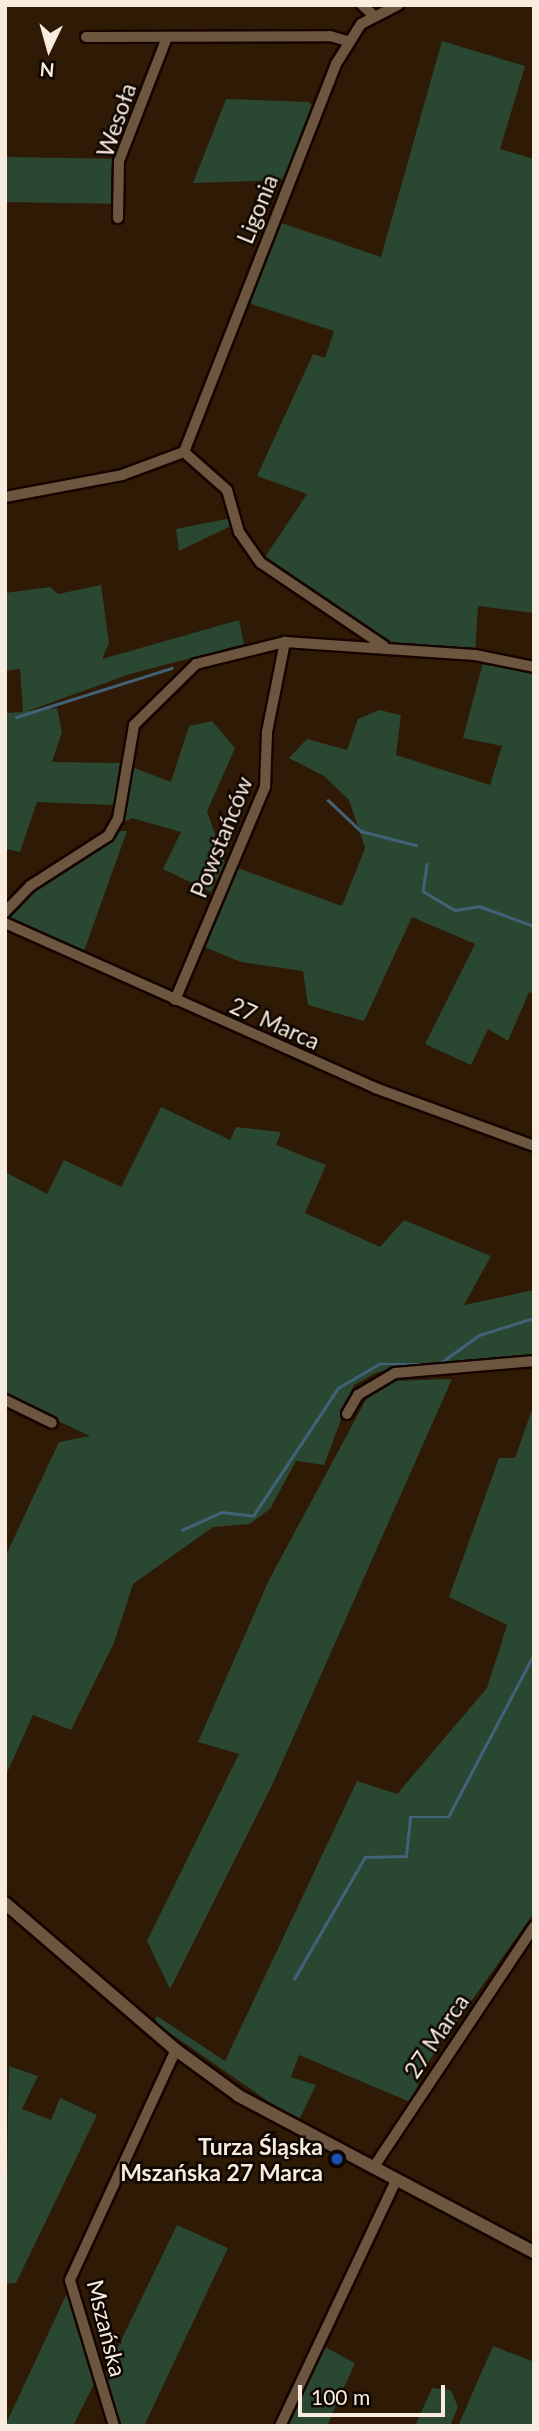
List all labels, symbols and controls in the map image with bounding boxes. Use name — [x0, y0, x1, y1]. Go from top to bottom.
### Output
north arrow — [14, 14, 84, 84]
text: N — [39, 58, 55, 83]
street label: Wesoła — [91, 79, 141, 161]
street label: Ligonia — [231, 170, 283, 248]
street label: Powstańców — [184, 772, 258, 902]
street label: 27 Marca — [226, 991, 324, 1055]
street label: 27 Marca — [398, 1989, 474, 2083]
place label: Turza Śląska Mszańska 27 Marca — [120, 2132, 323, 2186]
marker: Turza Śląska Mszańska 27 Marca — [329, 2151, 345, 2167]
street label: Mszańska — [82, 2277, 132, 2379]
scale bar — [301, 2372, 448, 2416]
text: 100 m — [311, 2384, 370, 2409]

